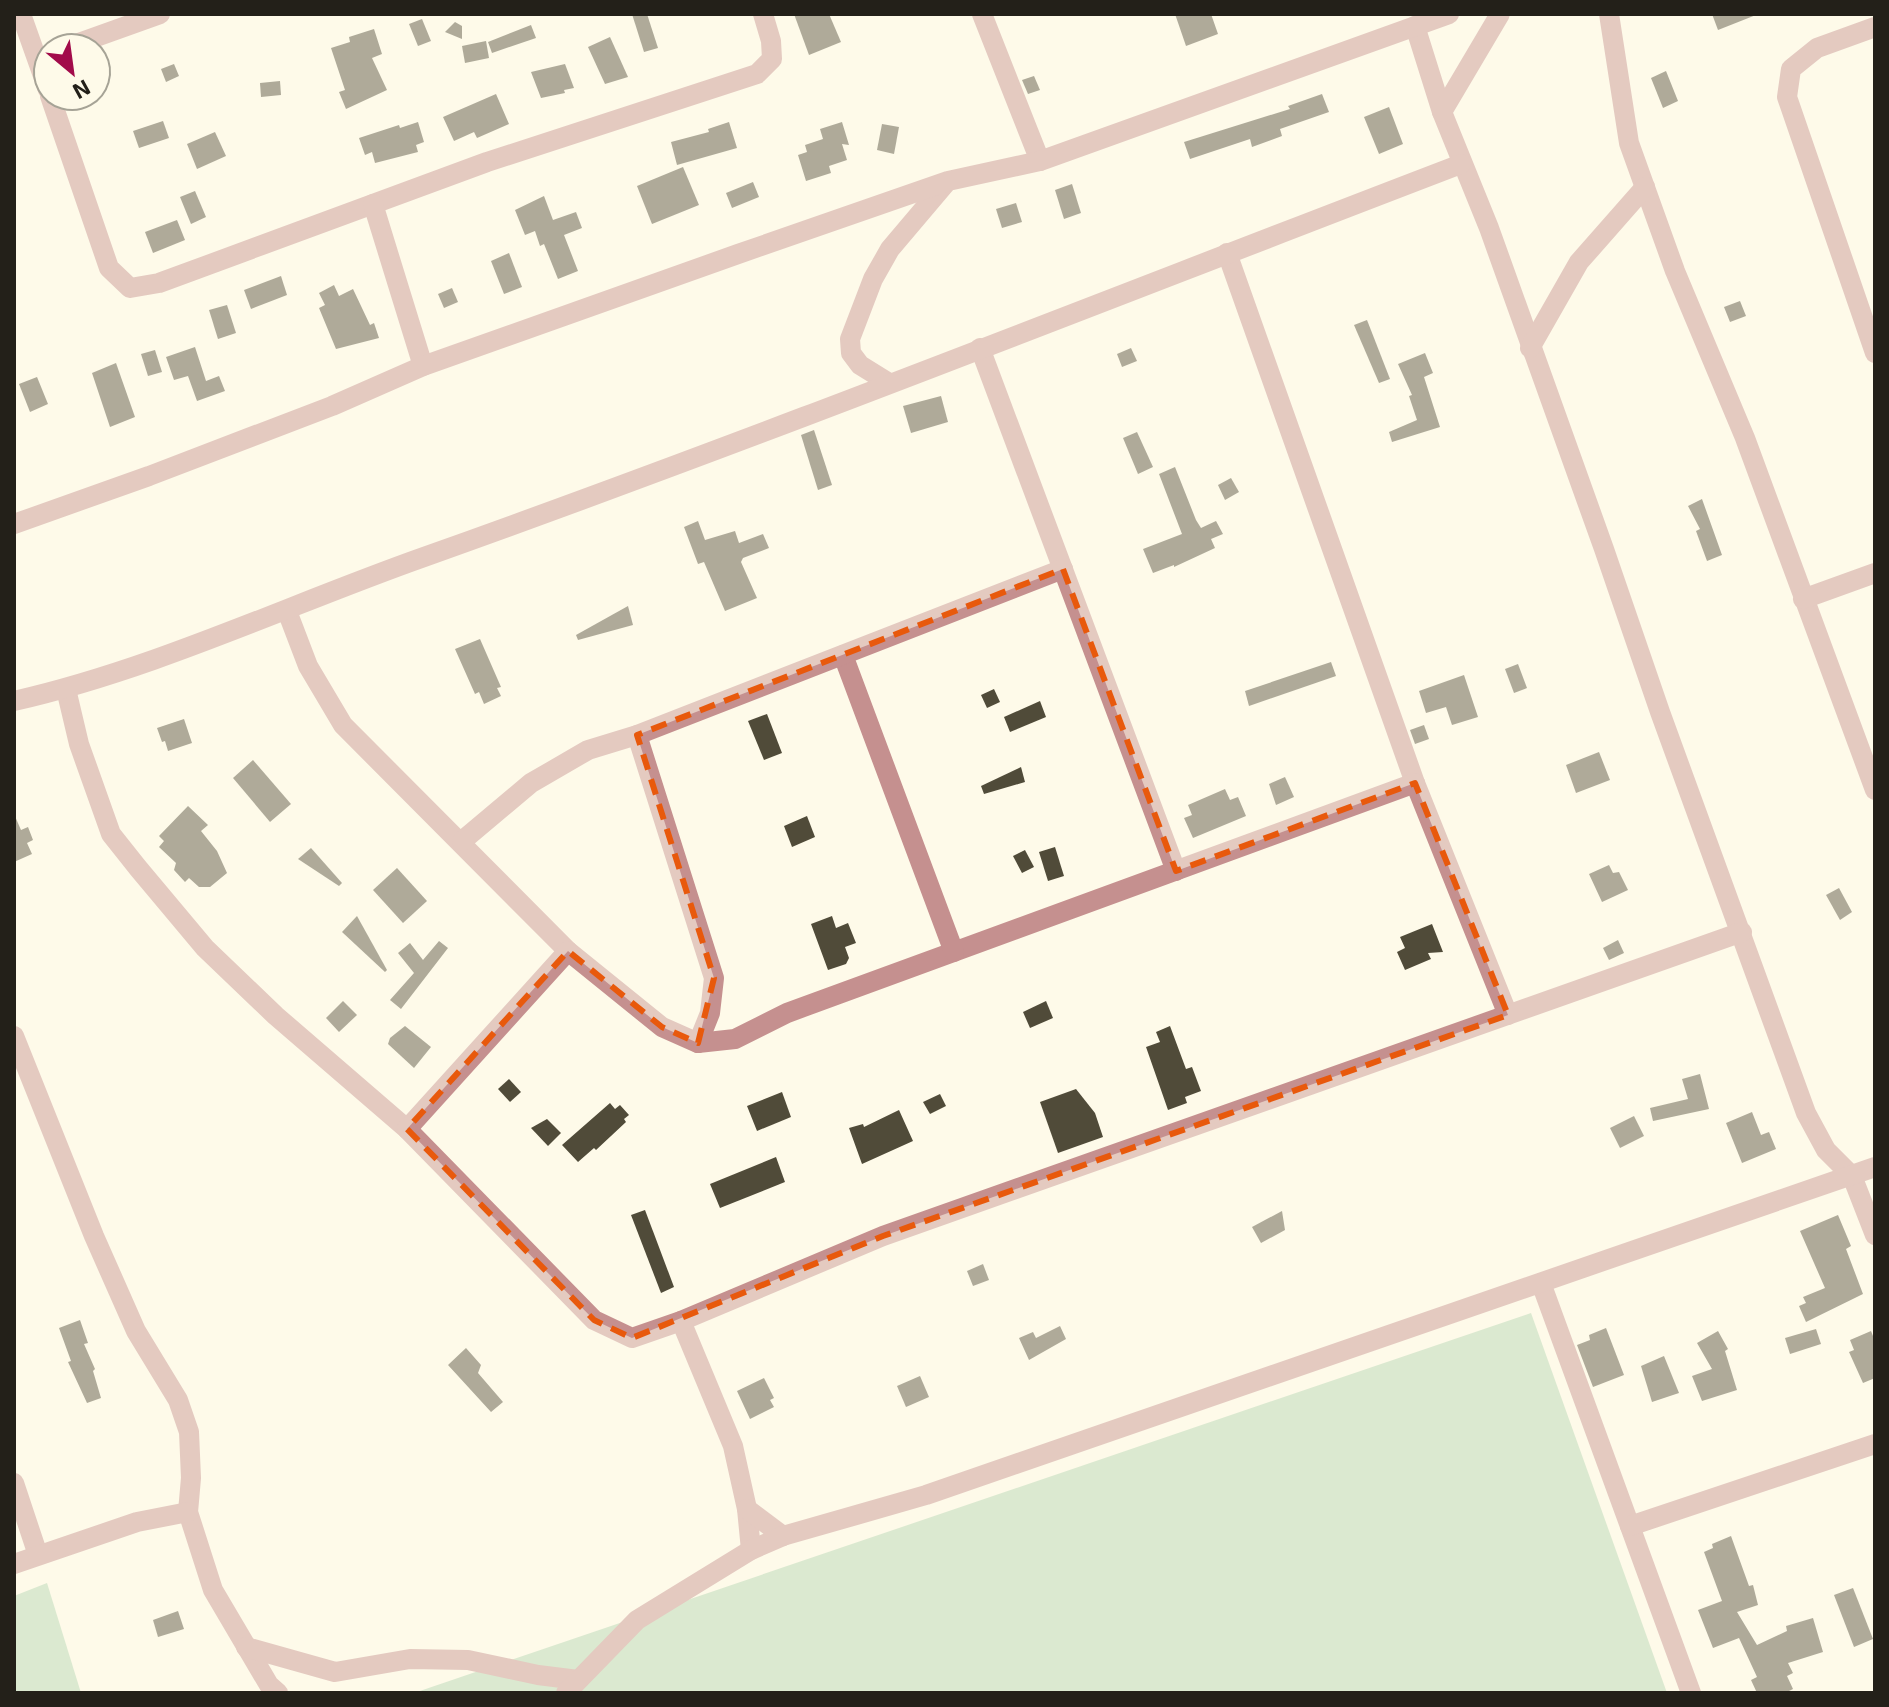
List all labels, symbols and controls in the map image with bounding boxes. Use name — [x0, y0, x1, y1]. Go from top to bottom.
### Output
north arrow — [32, 32, 112, 112]
text: N — [69, 75, 95, 106]

